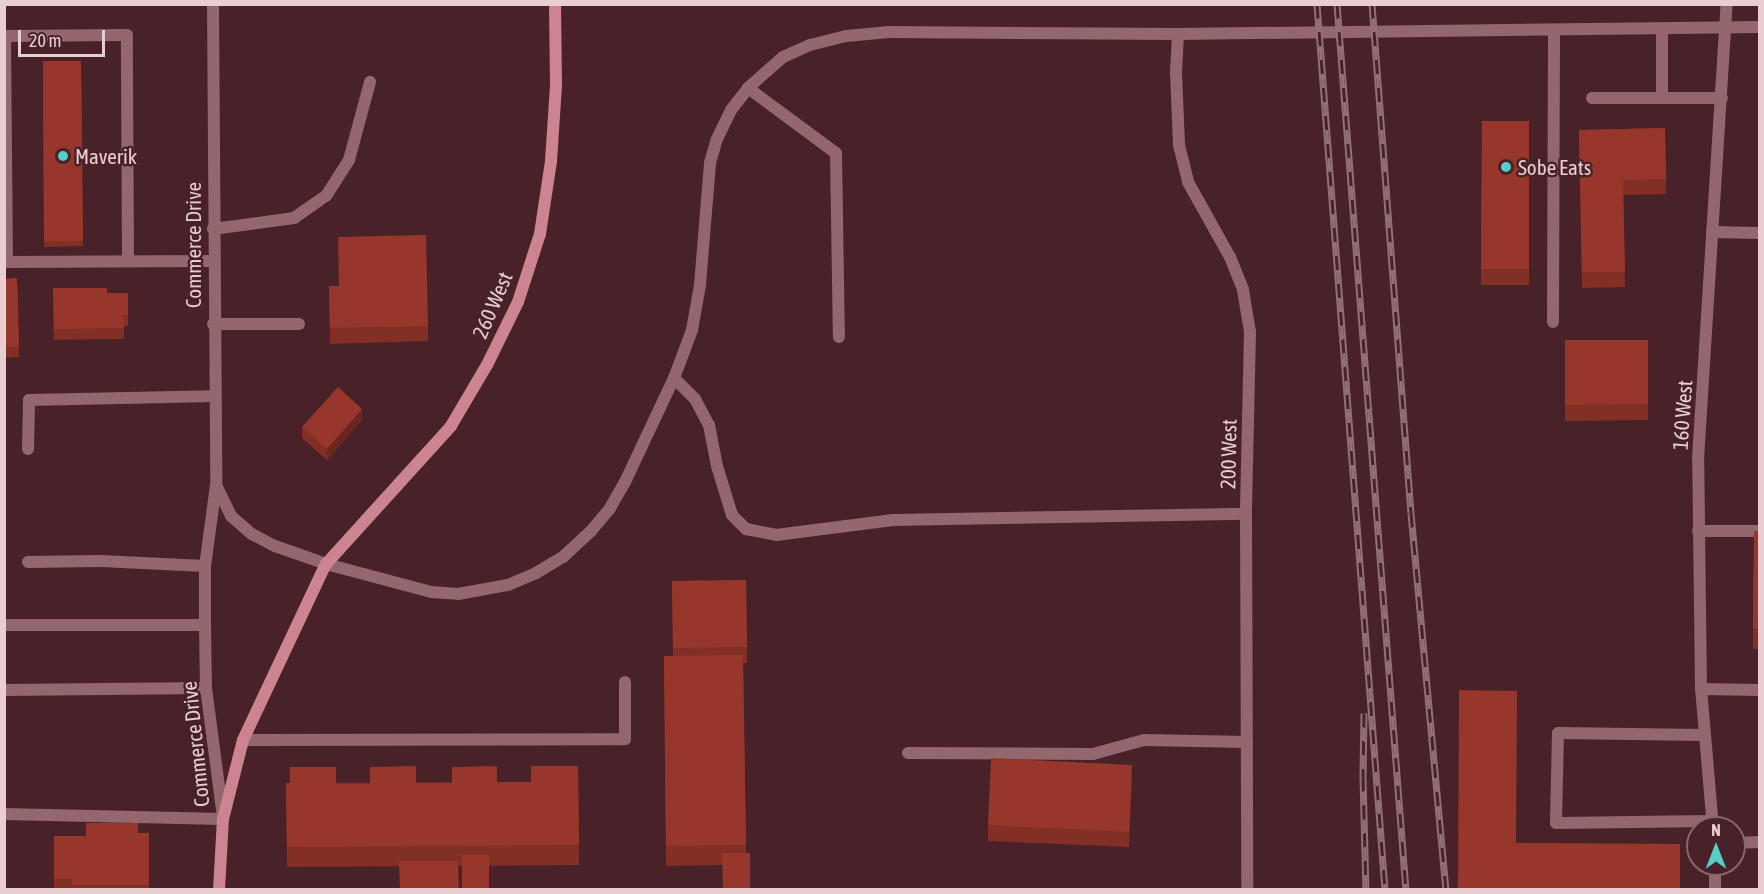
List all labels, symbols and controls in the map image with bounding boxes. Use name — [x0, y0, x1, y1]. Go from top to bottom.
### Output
scale bar — [21, 18, 108, 56]
text: 20 m — [29, 30, 61, 51]
place label: Maverik — [75, 143, 137, 169]
marker: Maverik — [56, 149, 70, 163]
place label: Sobe Eats — [1518, 154, 1591, 180]
marker: Sobe Eats — [1499, 160, 1513, 174]
street label: Commerce Drive — [180, 182, 206, 308]
street label: 260 West — [467, 268, 517, 342]
street label: 160 West — [1667, 379, 1697, 451]
street label: 200 West — [1215, 419, 1241, 489]
street label: Commerce Drive — [176, 680, 214, 808]
north arrow — [1686, 816, 1746, 876]
text: N — [1711, 821, 1721, 839]

